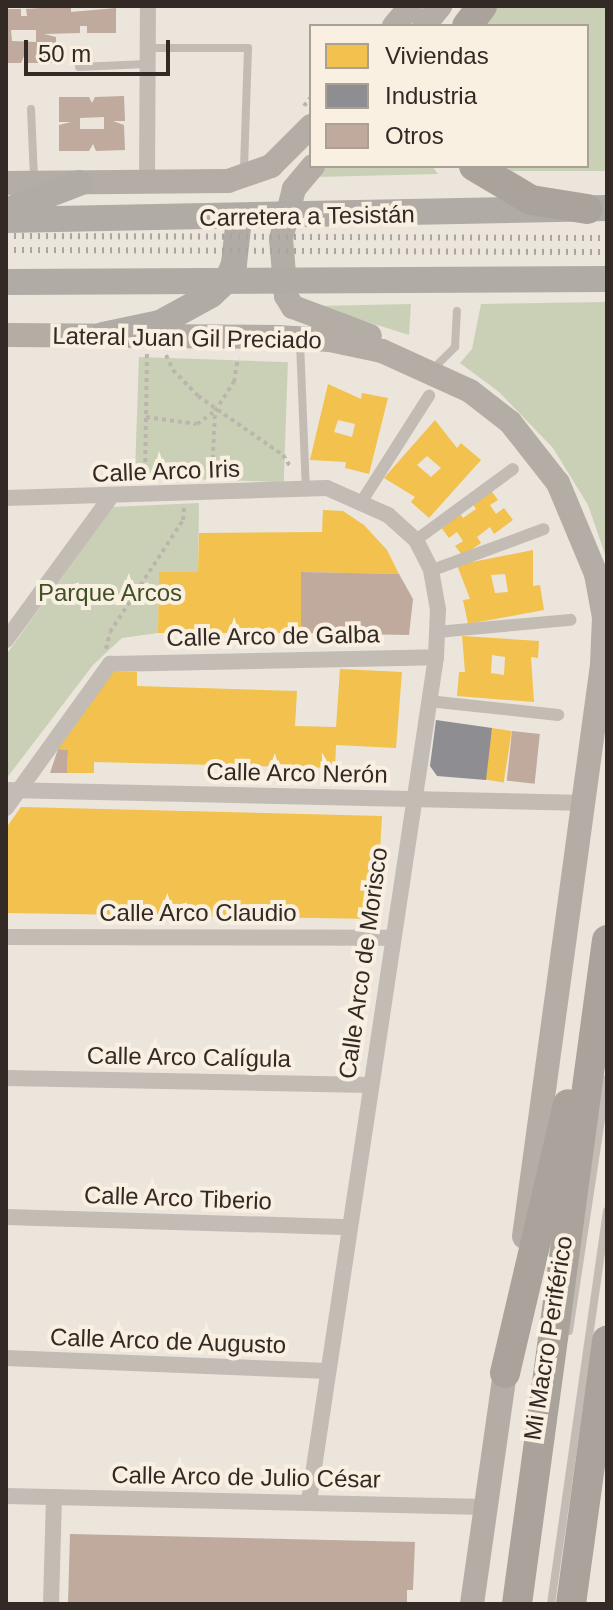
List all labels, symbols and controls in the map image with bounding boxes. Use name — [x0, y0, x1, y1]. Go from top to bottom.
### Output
scale bar — [28, 24, 174, 74]
legend — [309, 24, 589, 168]
text: 50 m — [38, 40, 91, 67]
text: Viviendas — [385, 42, 489, 69]
text: Industria — [385, 82, 477, 109]
text: Otros — [385, 122, 444, 149]
street label: Carretera a Tesistán — [199, 200, 415, 232]
street label: Lateral Juan Gil Preciado — [52, 321, 322, 355]
street label: Calle Arco Iris — [91, 454, 241, 488]
park label: Parque Arcos — [37, 579, 183, 607]
street label: Calle Arco de Galba — [165, 620, 381, 652]
street label: Calle Arco Nerón — [205, 757, 389, 789]
street label: Calle Arco de Morisco — [332, 845, 394, 1081]
street label: Calle Arco Claudio — [99, 899, 297, 927]
street label: Calle Arco Calígula — [86, 1041, 292, 1073]
street label: Calle Arco Tiberio — [83, 1180, 273, 1216]
street label: Mi Macro Periférico — [518, 1234, 578, 1442]
street label: Calle Arco de Augusto — [48, 1322, 288, 1360]
street label: Calle Arco de Julio César — [110, 1460, 382, 1494]

